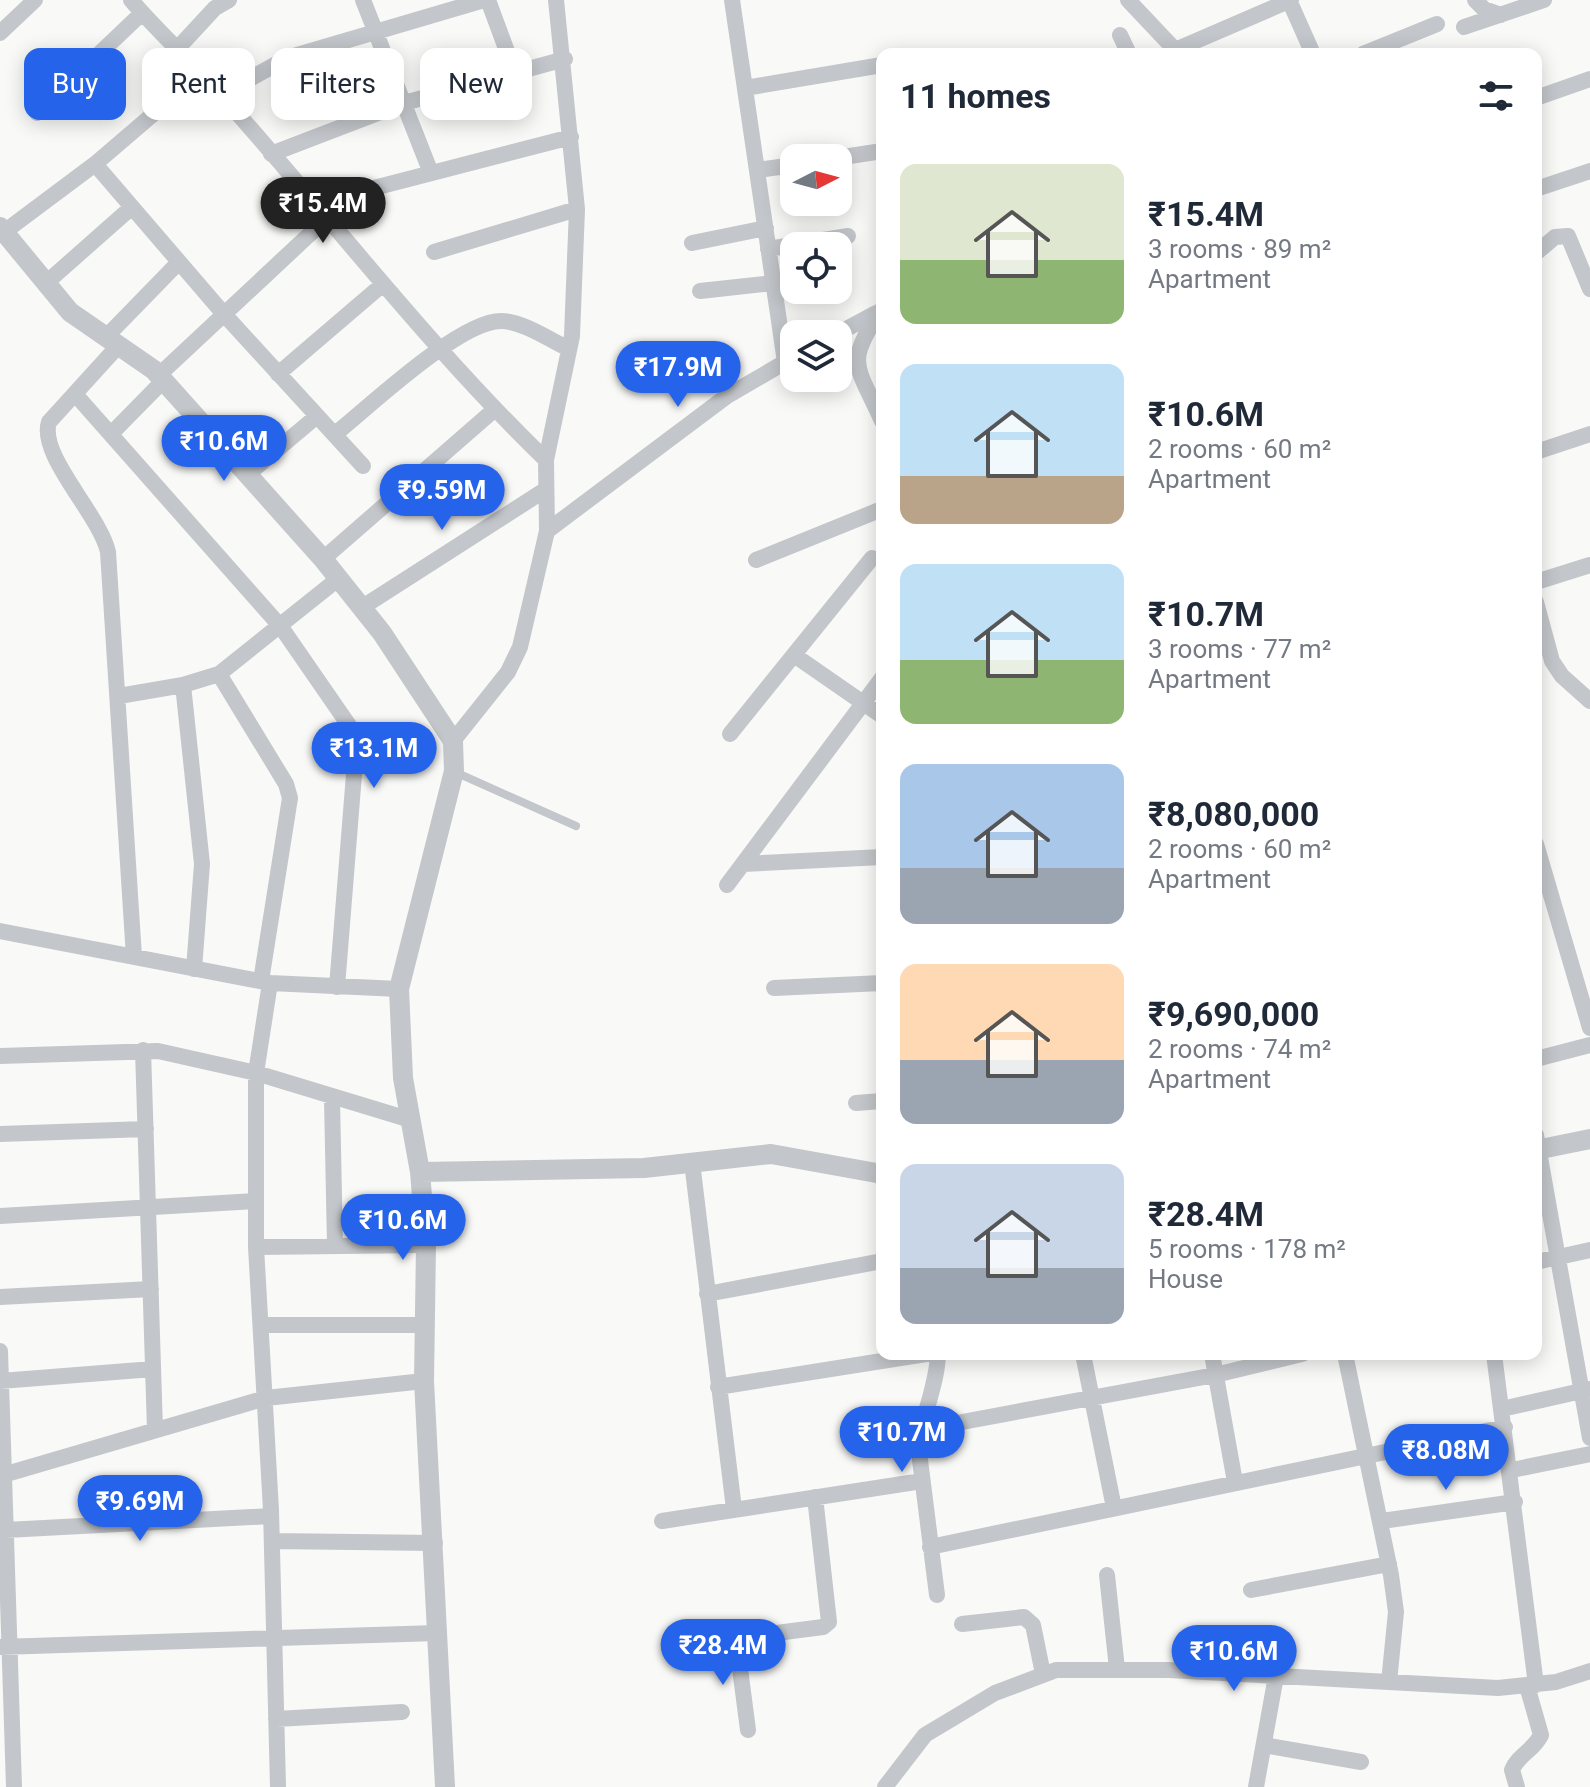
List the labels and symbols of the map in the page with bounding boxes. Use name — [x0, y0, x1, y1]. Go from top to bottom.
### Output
north arrow — [780, 144, 852, 216]
pin: ₹15.4M — [258, 177, 388, 245]
pin: ₹17.9M — [613, 341, 743, 409]
pin: ₹10.6M — [159, 415, 289, 483]
pin: ₹9.59M — [377, 464, 507, 532]
pin: ₹13.1M — [309, 722, 439, 790]
pin: ₹10.6M — [338, 1194, 468, 1262]
pin: ₹10.7M — [837, 1406, 967, 1474]
pin: ₹8.08M — [1381, 1424, 1511, 1492]
pin: ₹9.69M — [75, 1475, 205, 1543]
pin: ₹28.4M — [658, 1619, 788, 1687]
pin: ₹10.6M — [1169, 1625, 1299, 1693]

